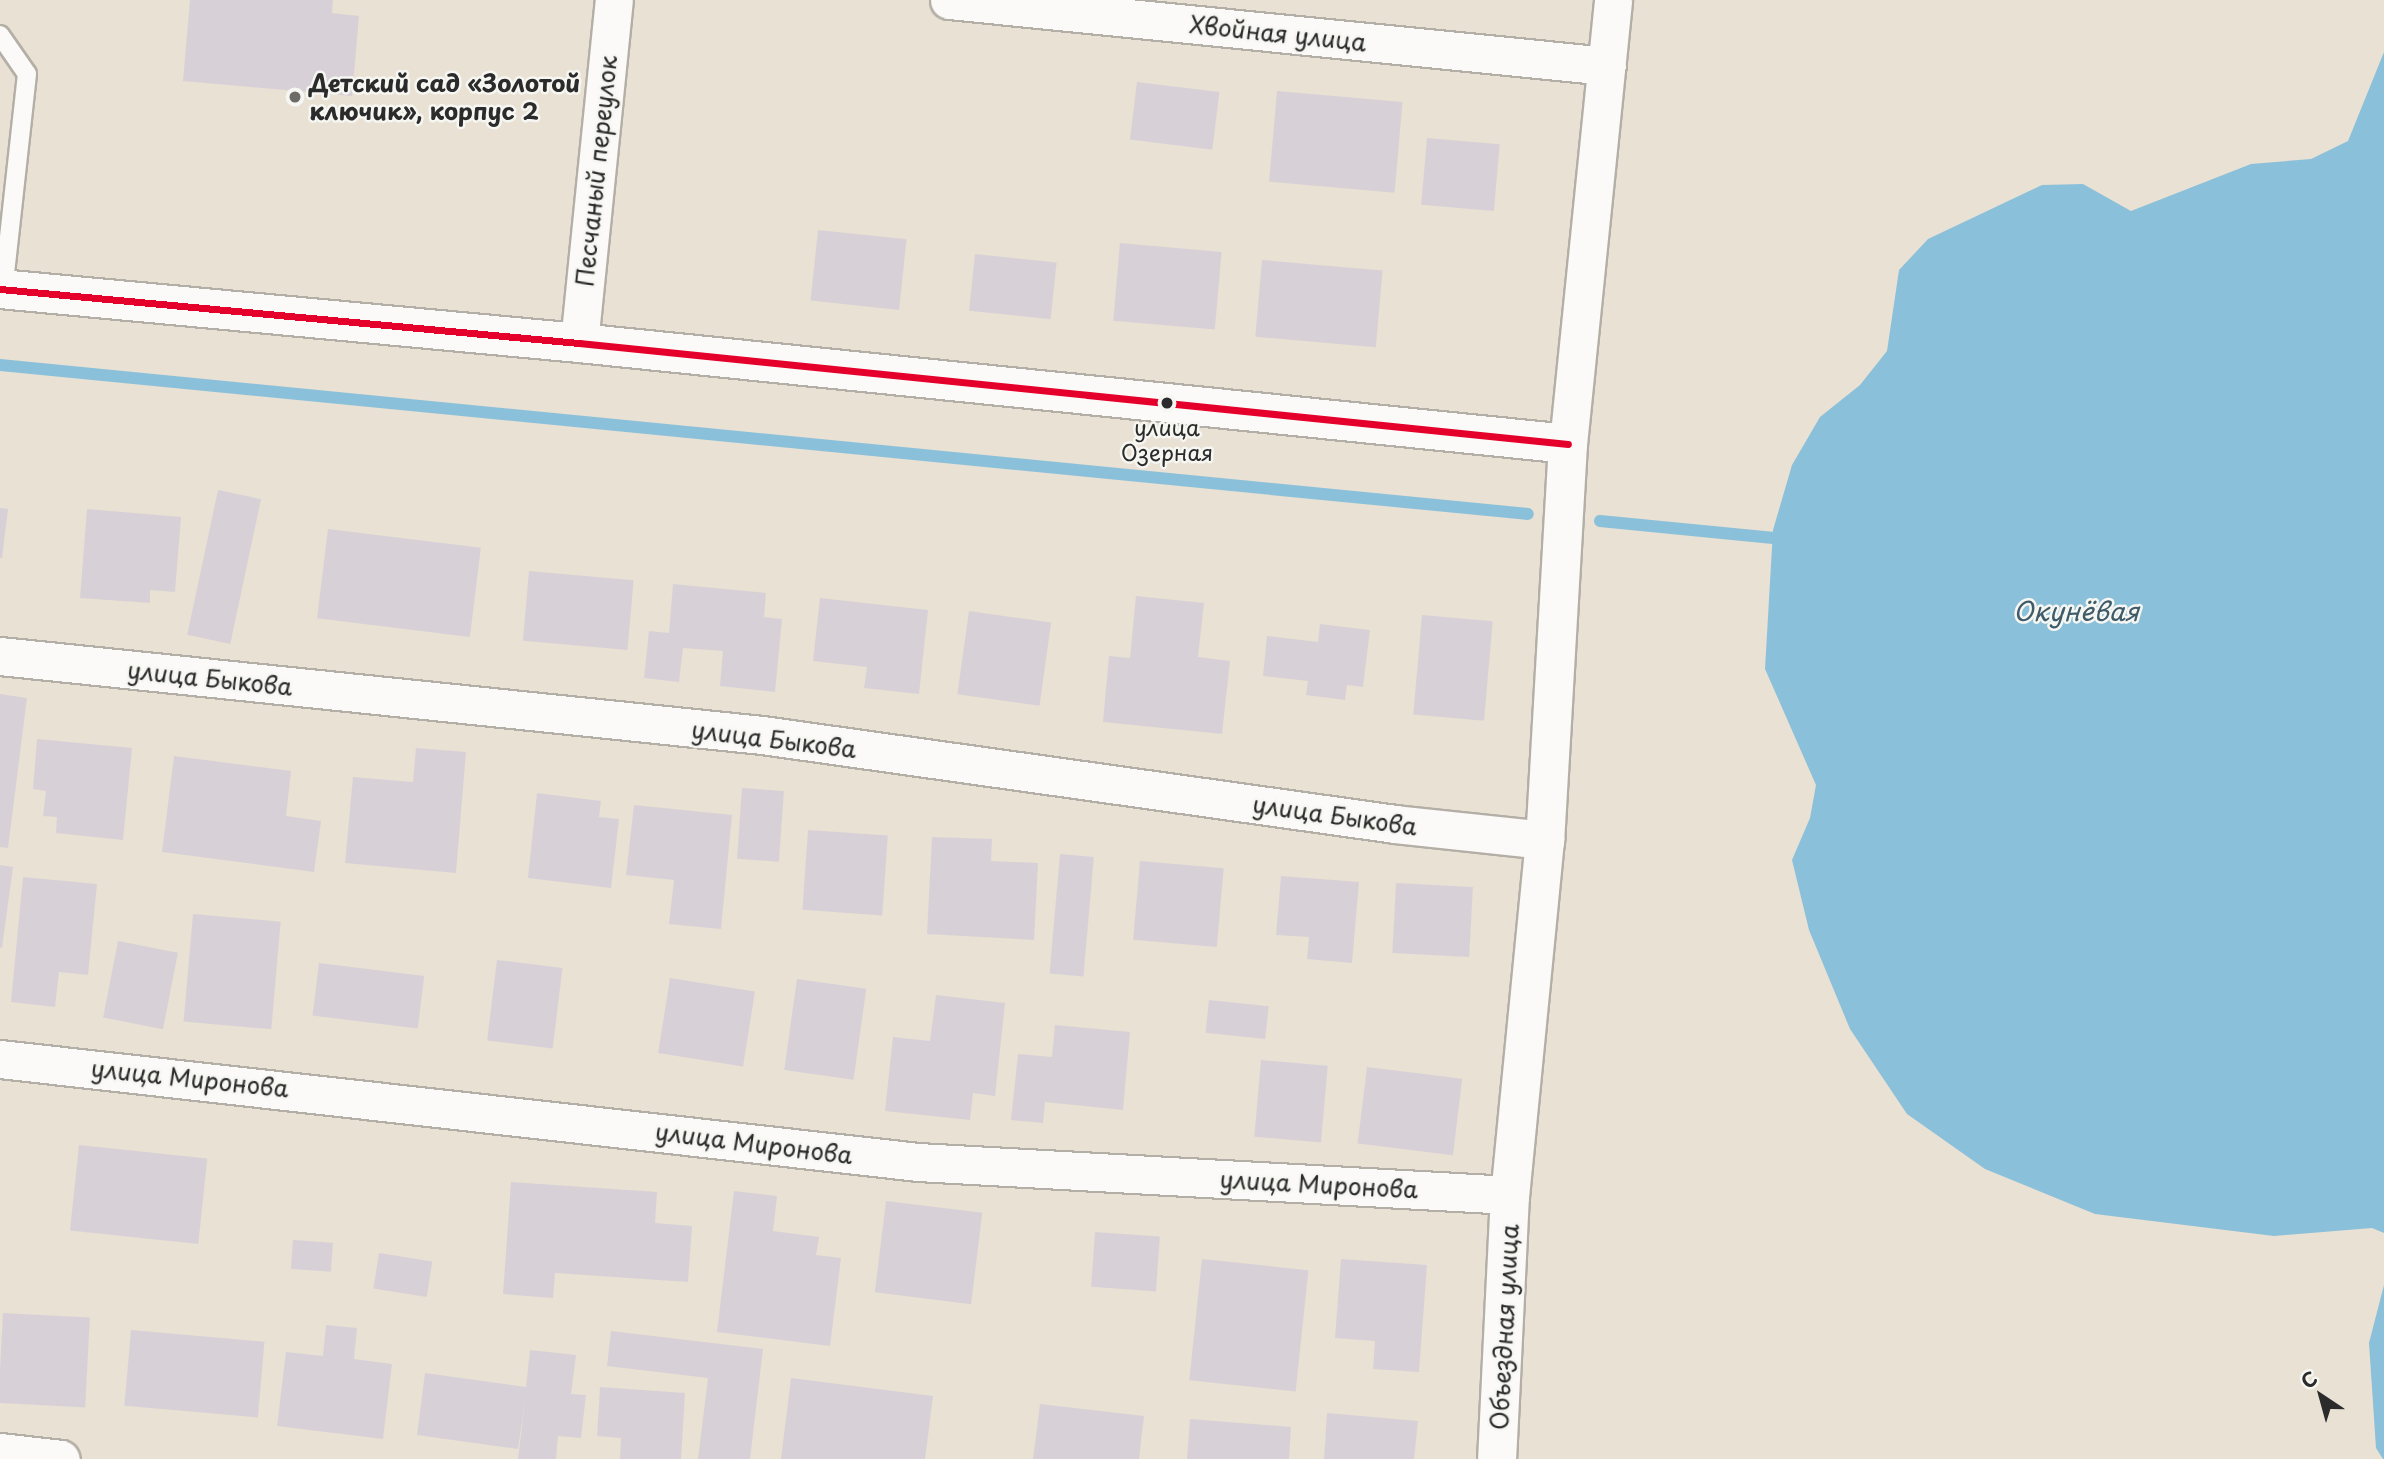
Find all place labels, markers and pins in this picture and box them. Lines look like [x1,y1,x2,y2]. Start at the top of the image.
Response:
place label: Детский сад «Золотой ключик», корпус 2 [309,69,581,125]
marker: Детский сад «Золотой ключик», корпус 2 [287,89,303,105]
marker: улица Озерная [1160,396,1174,410]
place label: улица Озерная [1121,413,1213,464]

